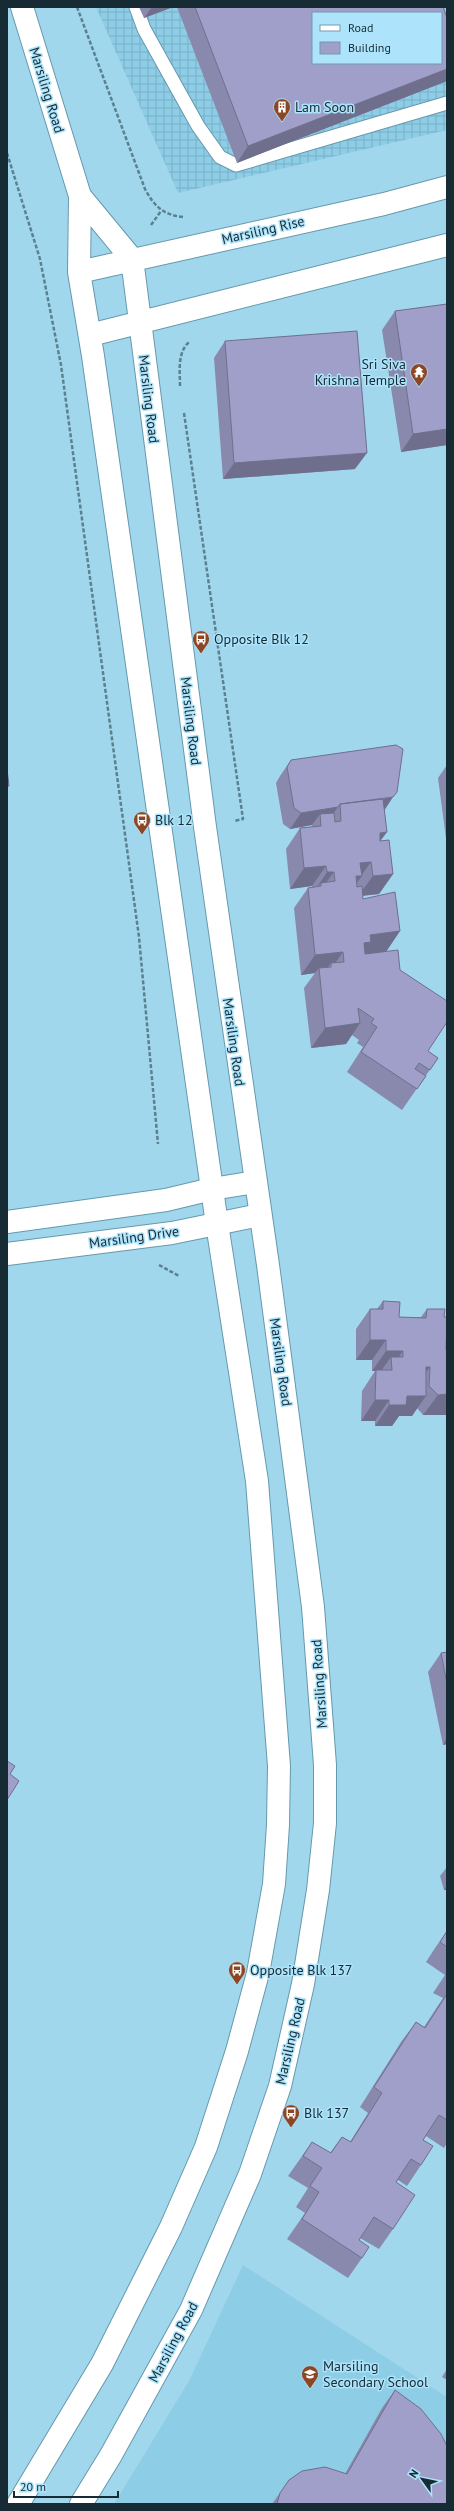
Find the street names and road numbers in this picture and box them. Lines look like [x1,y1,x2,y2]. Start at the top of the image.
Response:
street label: Marsiling Road [25,45,69,135]
street label: Marsiling Rise [220,212,306,248]
street label: Marsiling Road [135,354,163,444]
street label: Marsiling Road [177,676,205,766]
street label: Marsiling Road [219,997,249,1087]
street label: Marsiling Drive [88,1222,180,1252]
street label: Marsiling Road [266,1317,296,1407]
street label: Marsiling Road [307,1639,331,1729]
street label: Marsiling Road [271,1996,309,2086]
street label: Marsiling Road [144,2299,202,2385]

